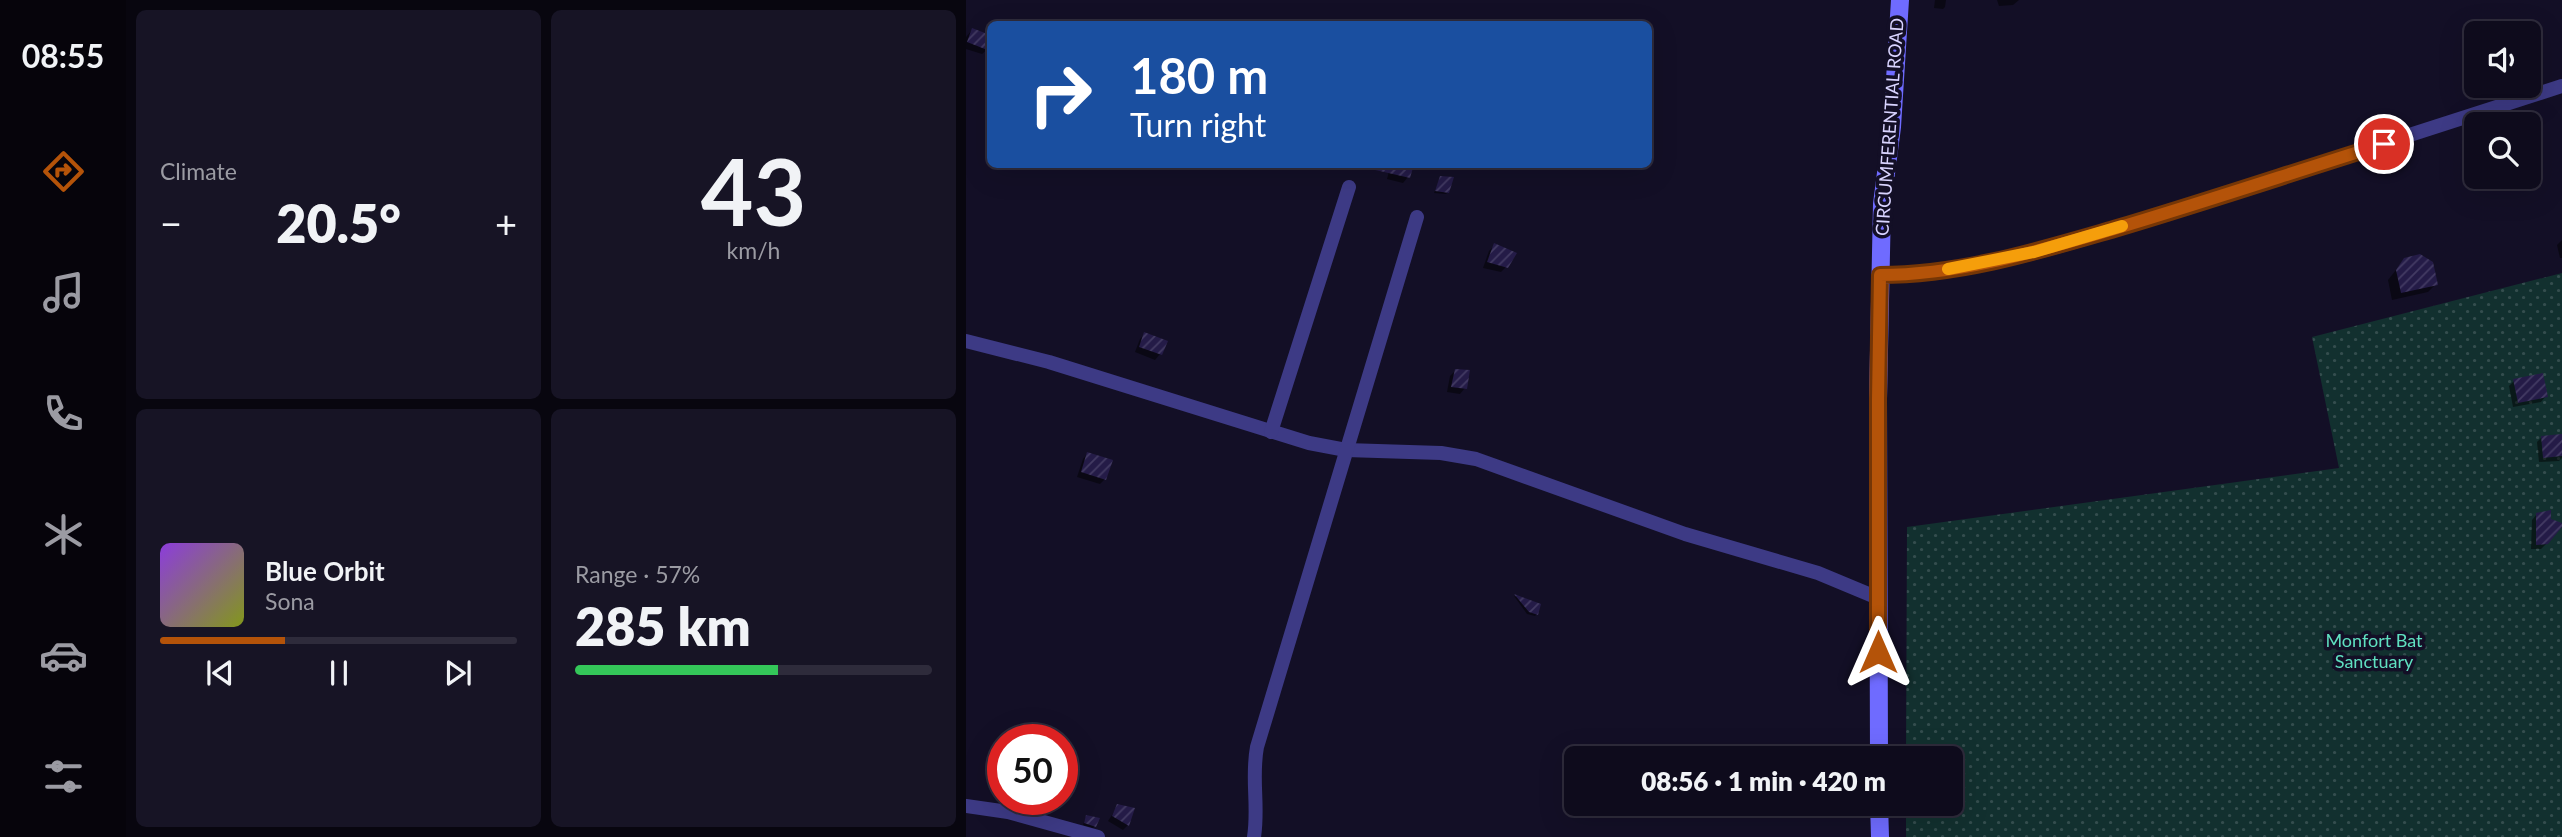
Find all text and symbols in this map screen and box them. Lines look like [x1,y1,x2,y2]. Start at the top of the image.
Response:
street label: CIRCUMFERENTIAL ROAD [1870,17,1908,237]
map controls [2464,21,2541,189]
button: sound [2464,21,2541,98]
text: 08:55 [22,36,104,75]
text: 180 m [1130,46,1268,104]
icon: right [1015,49,1106,140]
text: Turn right [1130,105,1266,144]
button: search [2464,112,2541,189]
pin [2354,114,2414,174]
icon: arrive [2365,125,2403,163]
text: 43 [701,136,806,245]
icon: directions [39,147,88,196]
text: Climate [160,157,237,185]
text: 20.5° [276,192,401,254]
text: − [160,200,182,246]
text: + [495,200,517,246]
text: km/h [727,236,780,264]
icon: music [39,268,88,317]
icon: phone [39,389,88,438]
icon: climate [39,510,88,559]
text: Blue Orbit [265,555,385,587]
text: Range · 57% [575,560,700,588]
text: Sona [265,587,315,615]
text: 285 km [575,595,751,657]
position arrow [1841,615,1915,689]
park label: Monfort Bat Sanctuary [2325,629,2423,672]
icon: car [39,631,88,680]
icon: previous [201,654,239,692]
icon: pause [320,654,358,692]
icon: next [439,654,477,692]
speed limit sign: 50 [987,724,1078,815]
icon: filters [39,752,88,801]
text: 08:56 · 1 min · 420 m [1641,765,1886,797]

